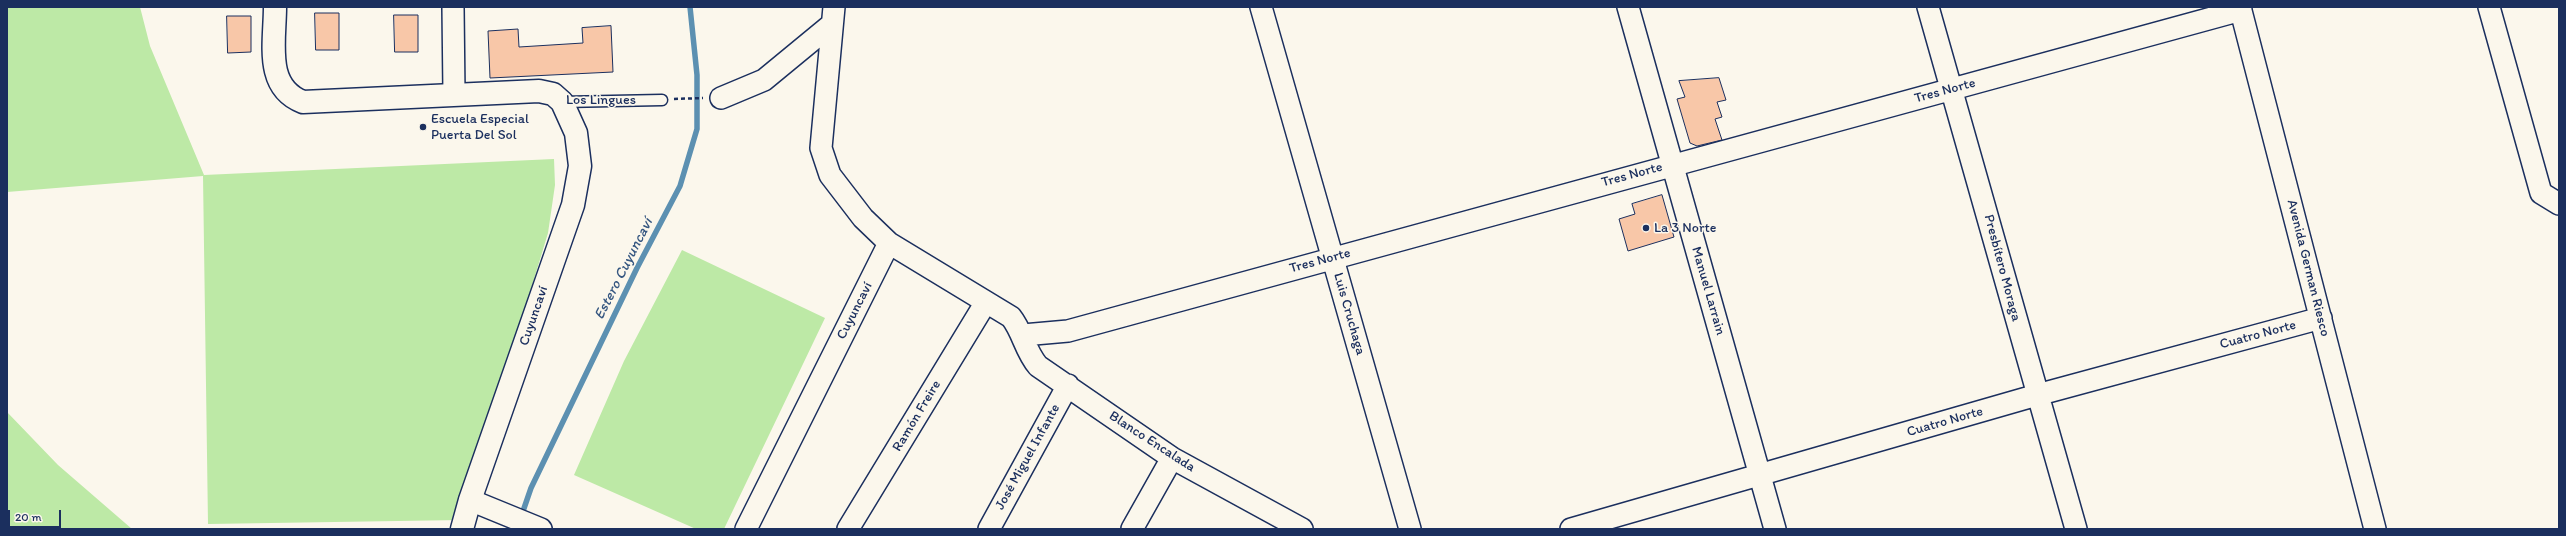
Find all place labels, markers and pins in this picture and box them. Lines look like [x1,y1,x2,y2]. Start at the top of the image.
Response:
place label: Escuela Especial Puerta Del Sol [431,111,529,144]
marker: Escuela Especial Puerta Del Sol [418,122,428,132]
place label: La 3 Norte [1654,220,1716,236]
marker: La 3 Norte [1641,223,1651,233]

